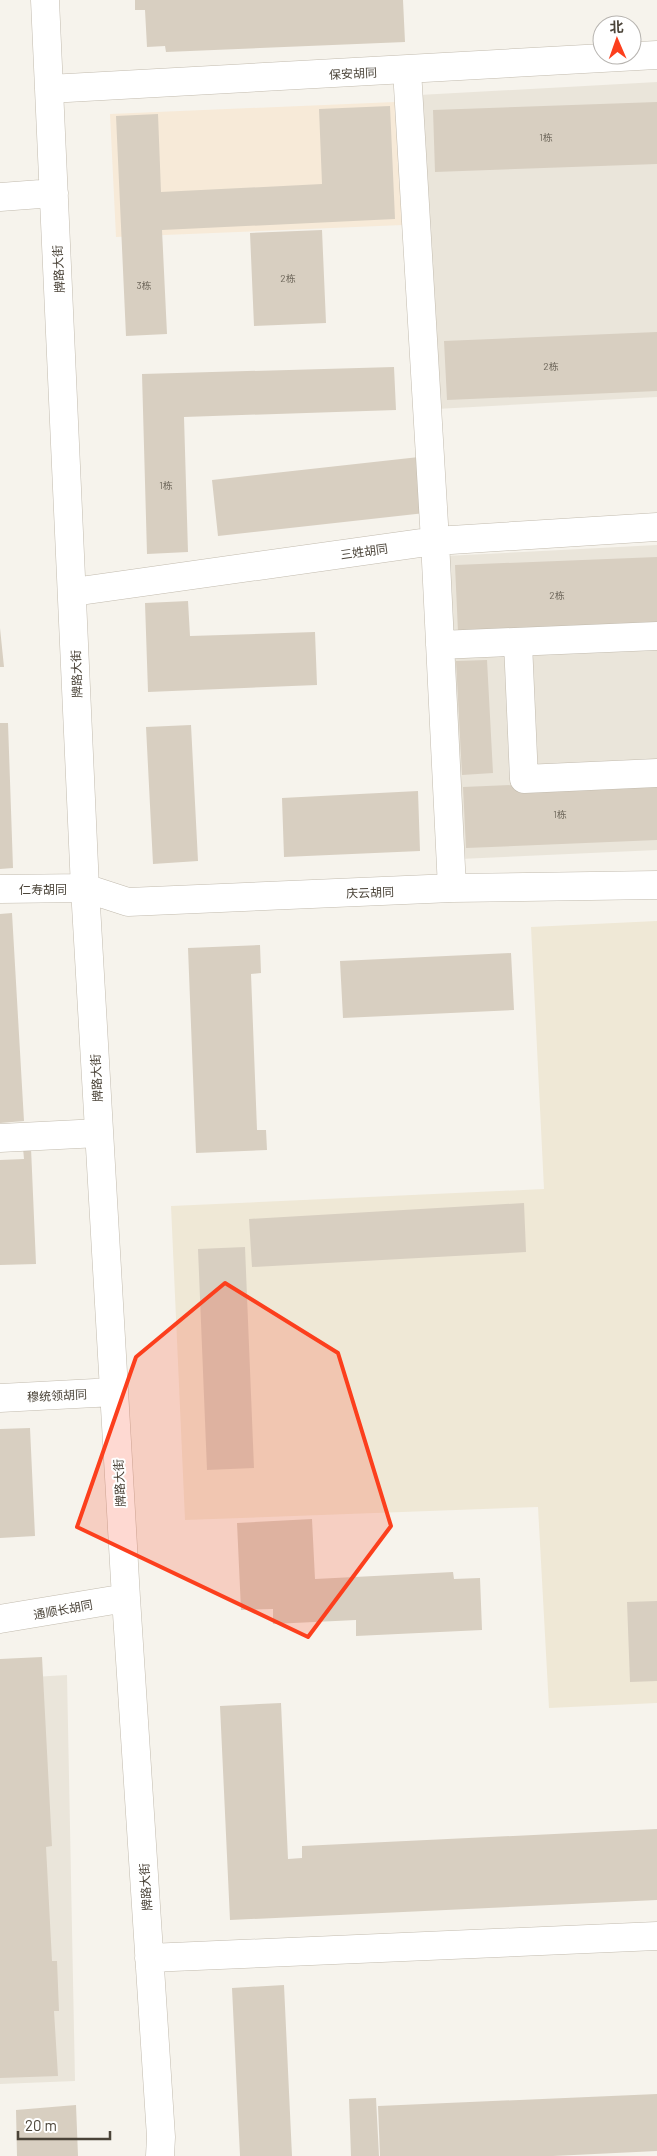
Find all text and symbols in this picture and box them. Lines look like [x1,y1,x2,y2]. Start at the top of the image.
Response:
north arrow [592,15,642,65]
text: 北 [609,18,624,35]
street label: 保安胡同 [329,65,377,81]
house number: 1栋 [539,131,553,143]
street label: 牌路大街 [50,245,66,293]
house number: 2栋 [280,272,296,284]
house number: 3栋 [136,279,152,291]
house number: 2栋 [543,360,559,372]
house number: 1栋 [159,479,173,491]
street label: 三姓胡同 [339,541,389,561]
house number: 2栋 [549,589,565,601]
street label: 牌路大街 [68,650,84,698]
house number: 1栋 [553,808,567,820]
street label: 仁寿胡同 [19,882,67,896]
street label: 庆云胡同 [346,884,394,900]
street label: 牌路大街 [88,1054,104,1102]
street label: 穆统领胡同 [27,1386,87,1404]
street label: 牌路大街 [111,1459,127,1507]
street label: 通顺长胡同 [32,1597,94,1621]
street label: 牌路大街 [136,1863,154,1911]
scale bar [18,2108,110,2140]
text: 20 m [25,2116,57,2134]

